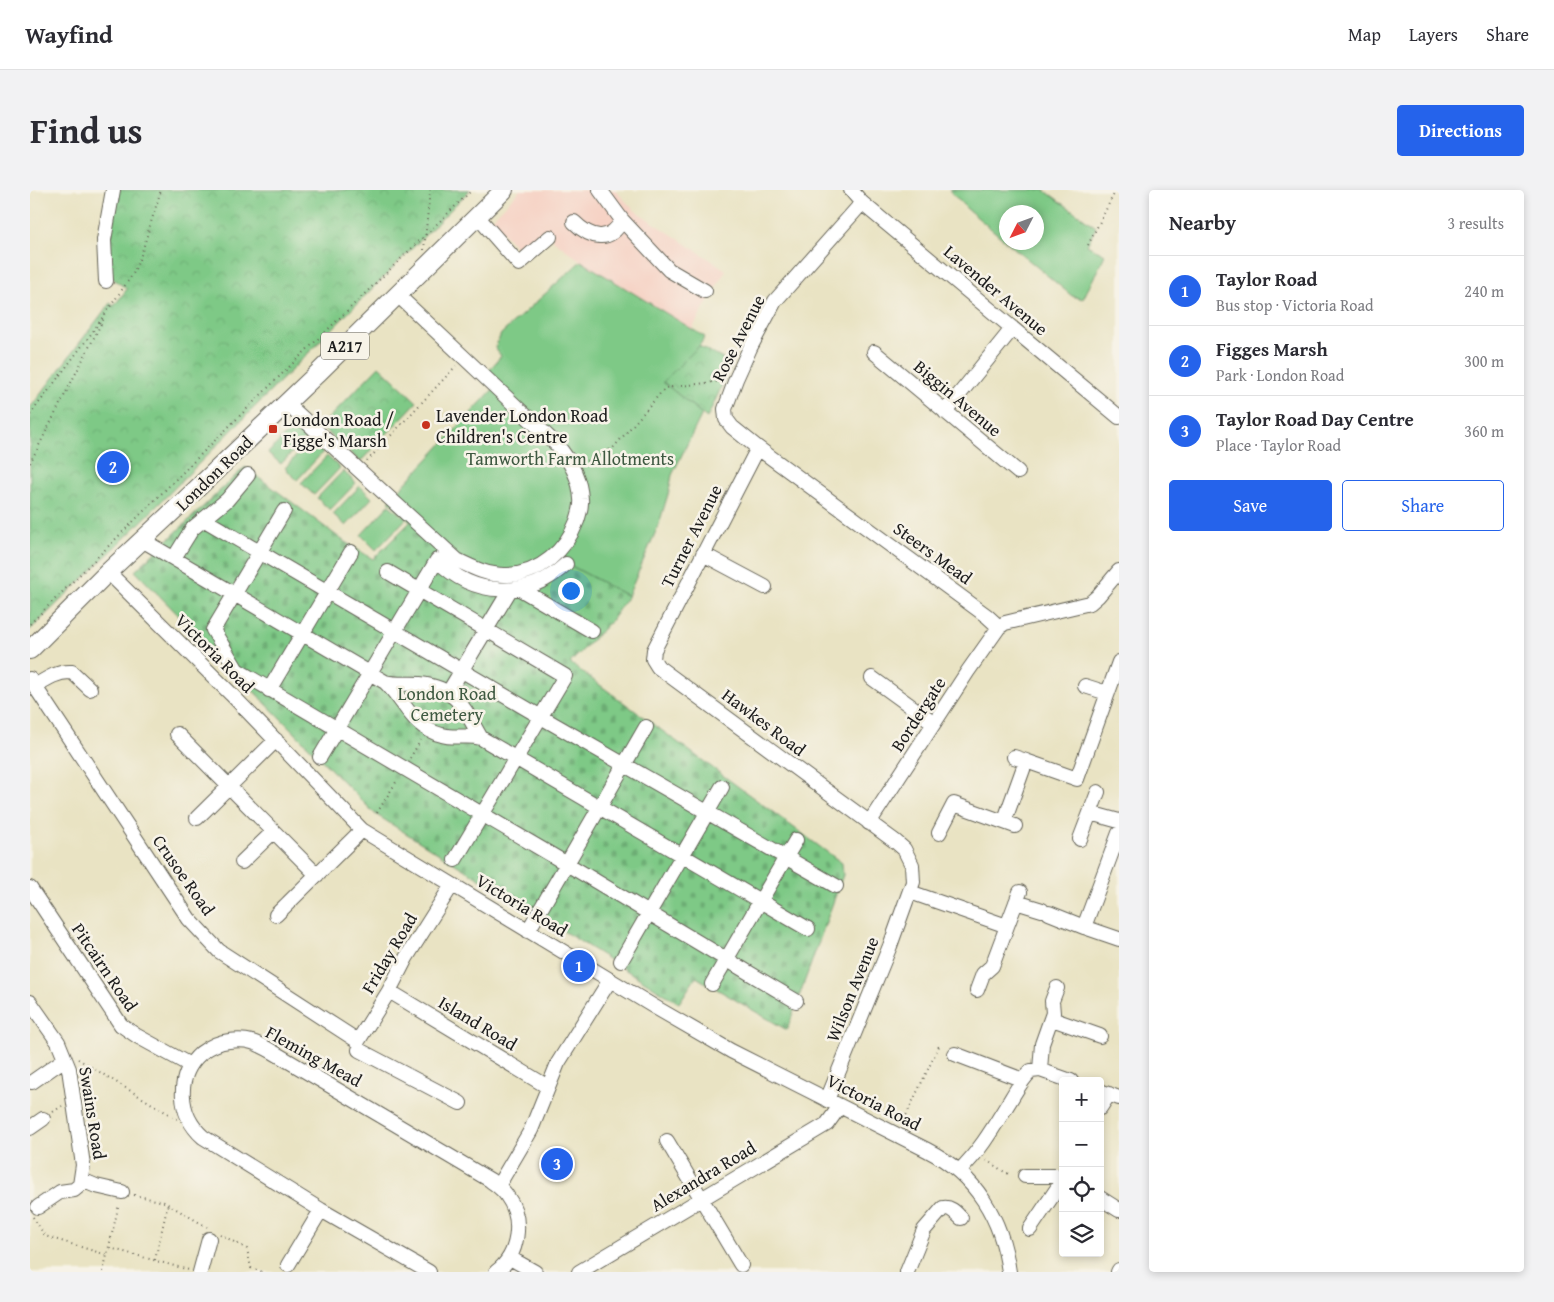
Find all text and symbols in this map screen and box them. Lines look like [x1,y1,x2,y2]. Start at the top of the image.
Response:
text: Wayfind [25,17,113,52]
text: Map [1348,21,1381,48]
text: Layers [1409,21,1458,48]
text: Share [1486,21,1529,48]
text: Find us [30,105,143,156]
button: Directions [1397,105,1524,156]
north arrow [999,205,1044,250]
text: Nearby [1169,207,1236,238]
text: 3 results [1447,211,1504,235]
street label: Lavender Avenue [938,238,1054,342]
text: Taylor Road [1216,265,1317,293]
text: 1 [1181,279,1189,303]
text: 240 m [1464,279,1504,303]
street label: Rose Avenue [705,290,771,386]
text: Bus stop · Victoria Road [1216,293,1374,317]
road number: A217 [321,332,369,360]
text: Figges Marsh [1216,335,1328,363]
text: 2 [1181,349,1189,373]
text: 300 m [1464,349,1504,373]
street label: Biggin Avenue [908,353,1008,443]
text: Park · London Road [1216,363,1344,387]
place label: Lavender London Road Children's Centre [436,402,609,450]
text: Taylor Road Day Centre [1216,405,1414,433]
place label: London Road / Figge's Marsh [283,406,395,454]
marker: Lavender London Road Children's Centre [420,419,432,431]
text: 3 [1181,419,1189,443]
text: 360 m [1464,419,1504,443]
marker: London Road / Figge's Marsh [267,423,279,435]
street label: London Road [169,429,259,517]
text: Place · Taylor Road [1216,433,1341,457]
park label: Tamworth Farm Allotments [466,445,674,472]
pin: 2 [97,448,129,486]
street label: Turner Avenue [653,480,729,592]
button: Save [1169,480,1332,531]
button: Share [1342,480,1504,531]
street label: Steers Mead [888,515,978,591]
your location [558,578,584,604]
street label: Victoria Road [169,607,261,699]
street label: Bordergate [884,671,952,757]
park label: London Road Cemetery [398,680,497,728]
street label: Hawkes Road [716,681,812,763]
street label: Crusoe Road [146,829,222,921]
street label: Victoria Road [471,867,573,943]
street label: Friday Road [354,907,424,999]
street label: Pitcairn Road [65,917,145,1017]
street label: Wilson Avenue [819,932,885,1046]
pin: 1 [563,947,595,985]
street label: Island Road [434,989,523,1057]
street label: Fleming Mead [261,1018,367,1094]
street label: Swains Road [72,1065,114,1162]
street label: Victoria Road [822,1067,926,1138]
map controls [1059,1077,1104,1257]
button: + [1059,1077,1104,1122]
button: − [1059,1122,1104,1167]
street label: Alexandra Road [645,1134,761,1218]
pin: 3 [541,1145,573,1183]
button: locate [1059,1167,1104,1212]
button: layers [1059,1212,1104,1257]

